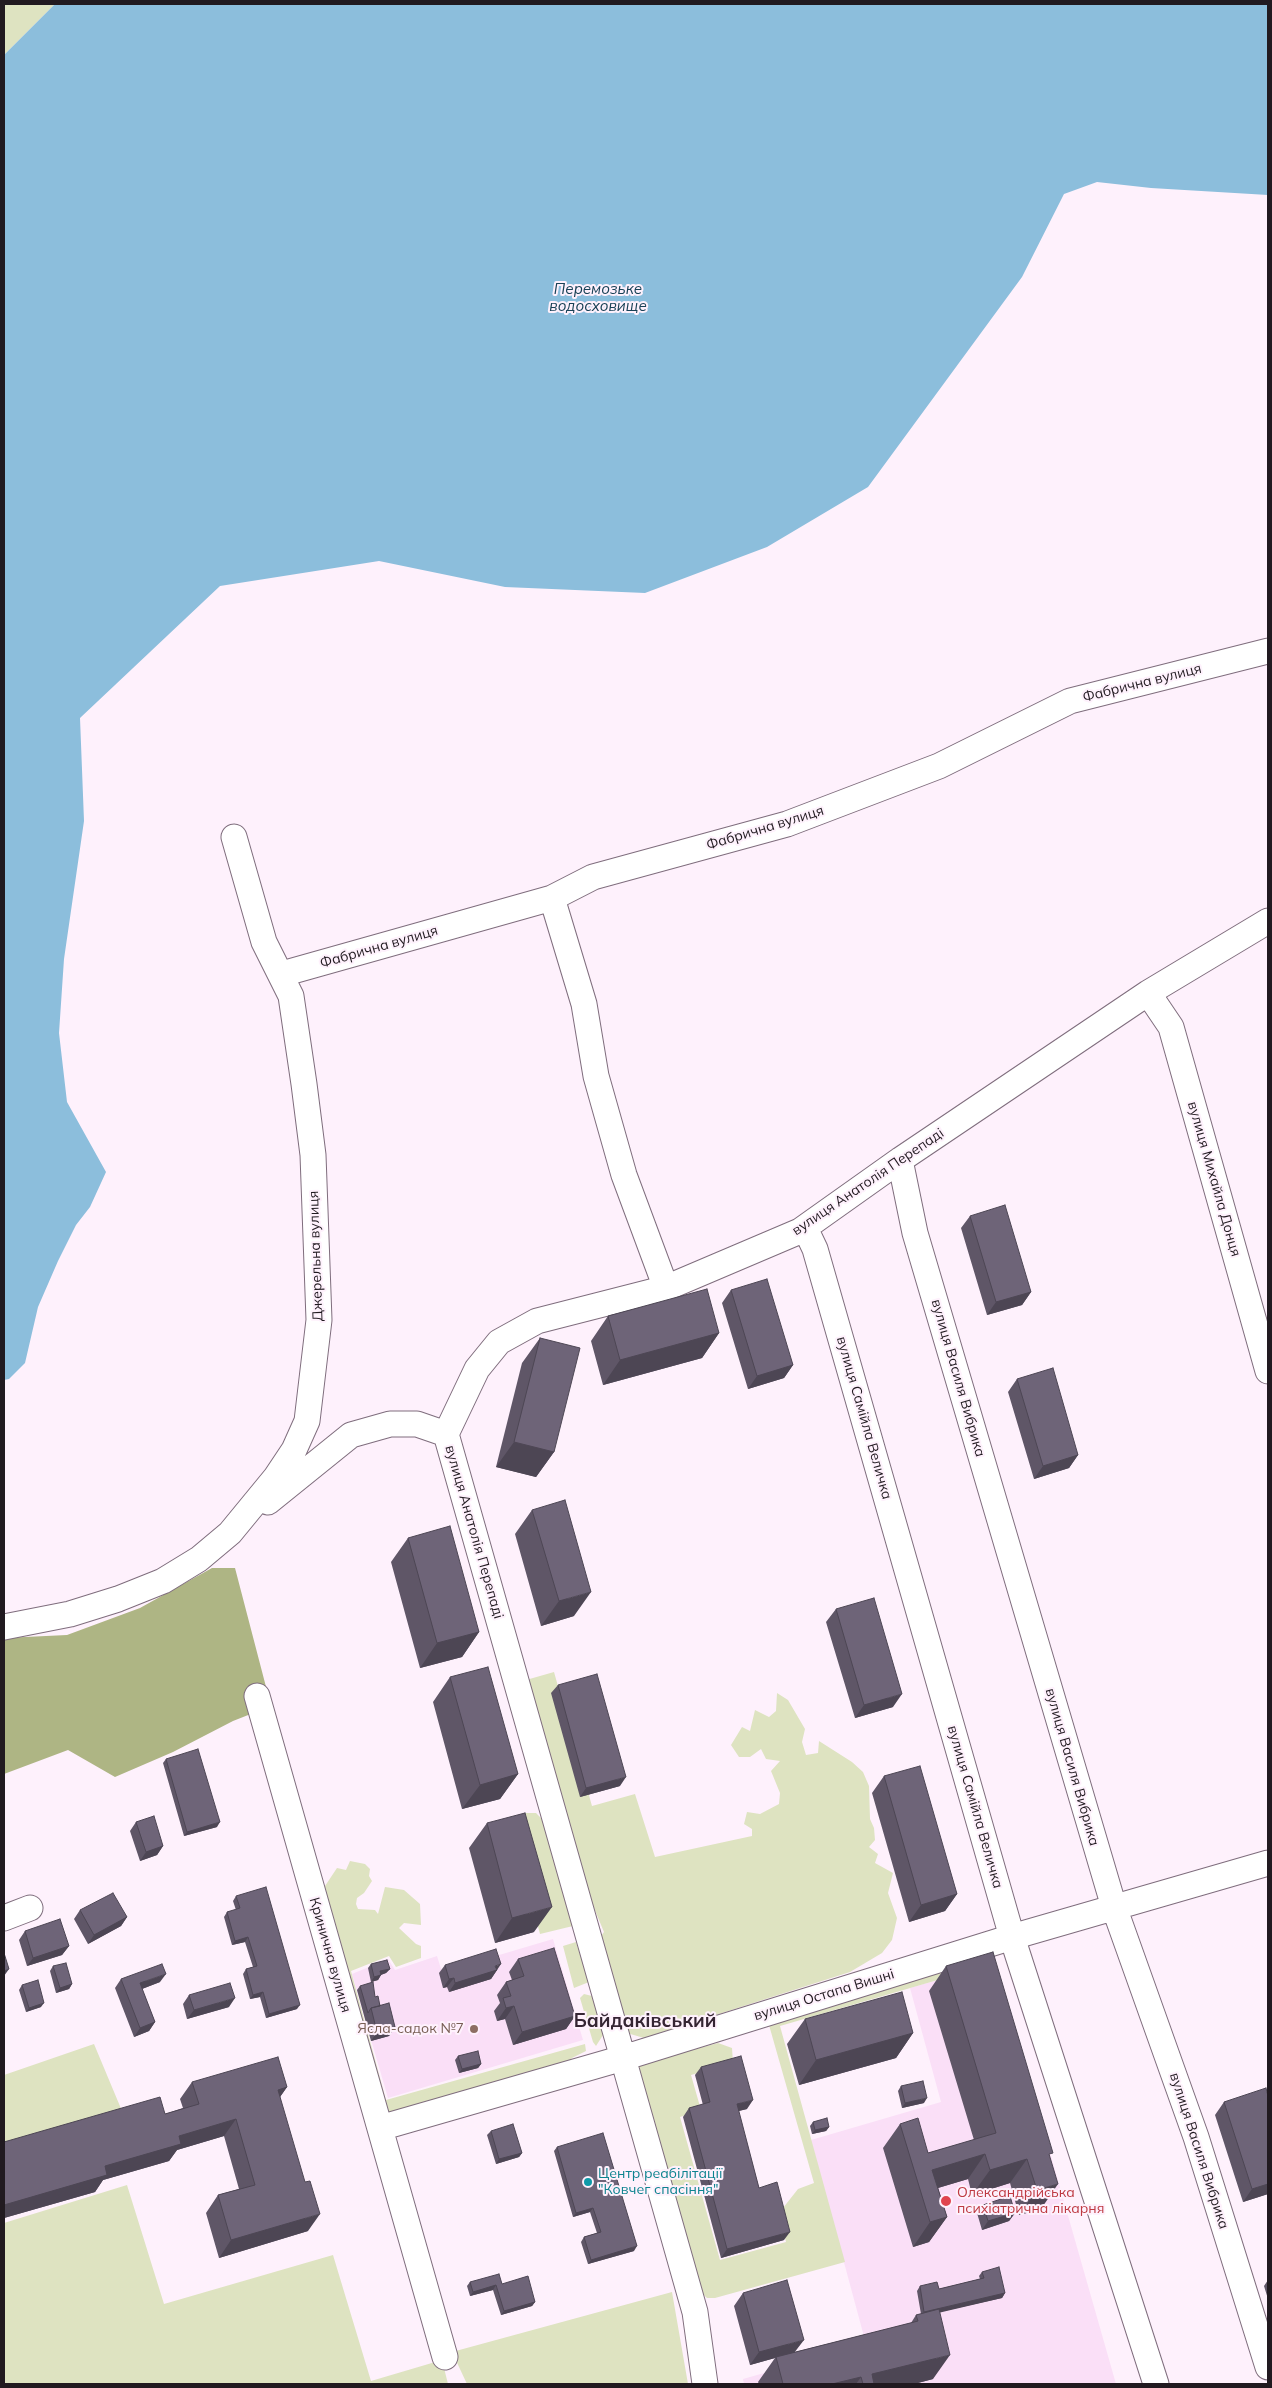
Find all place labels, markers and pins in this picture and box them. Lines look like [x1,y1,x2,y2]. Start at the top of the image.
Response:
place label: Ясла-садок №7 [357,2021,464,2037]
marker: Ясла-садок №7 [468,2023,480,2035]
place label: Центр реабілітації "Ковчег спасіння" [598,2166,723,2198]
marker: Центр реабілітації "Ковчег спасіння" [582,2176,594,2188]
place label: Олександрійська психіатрична лікарня [957,2185,1104,2218]
marker: Олександрійська психіатрична лікарня [939,2194,953,2208]

